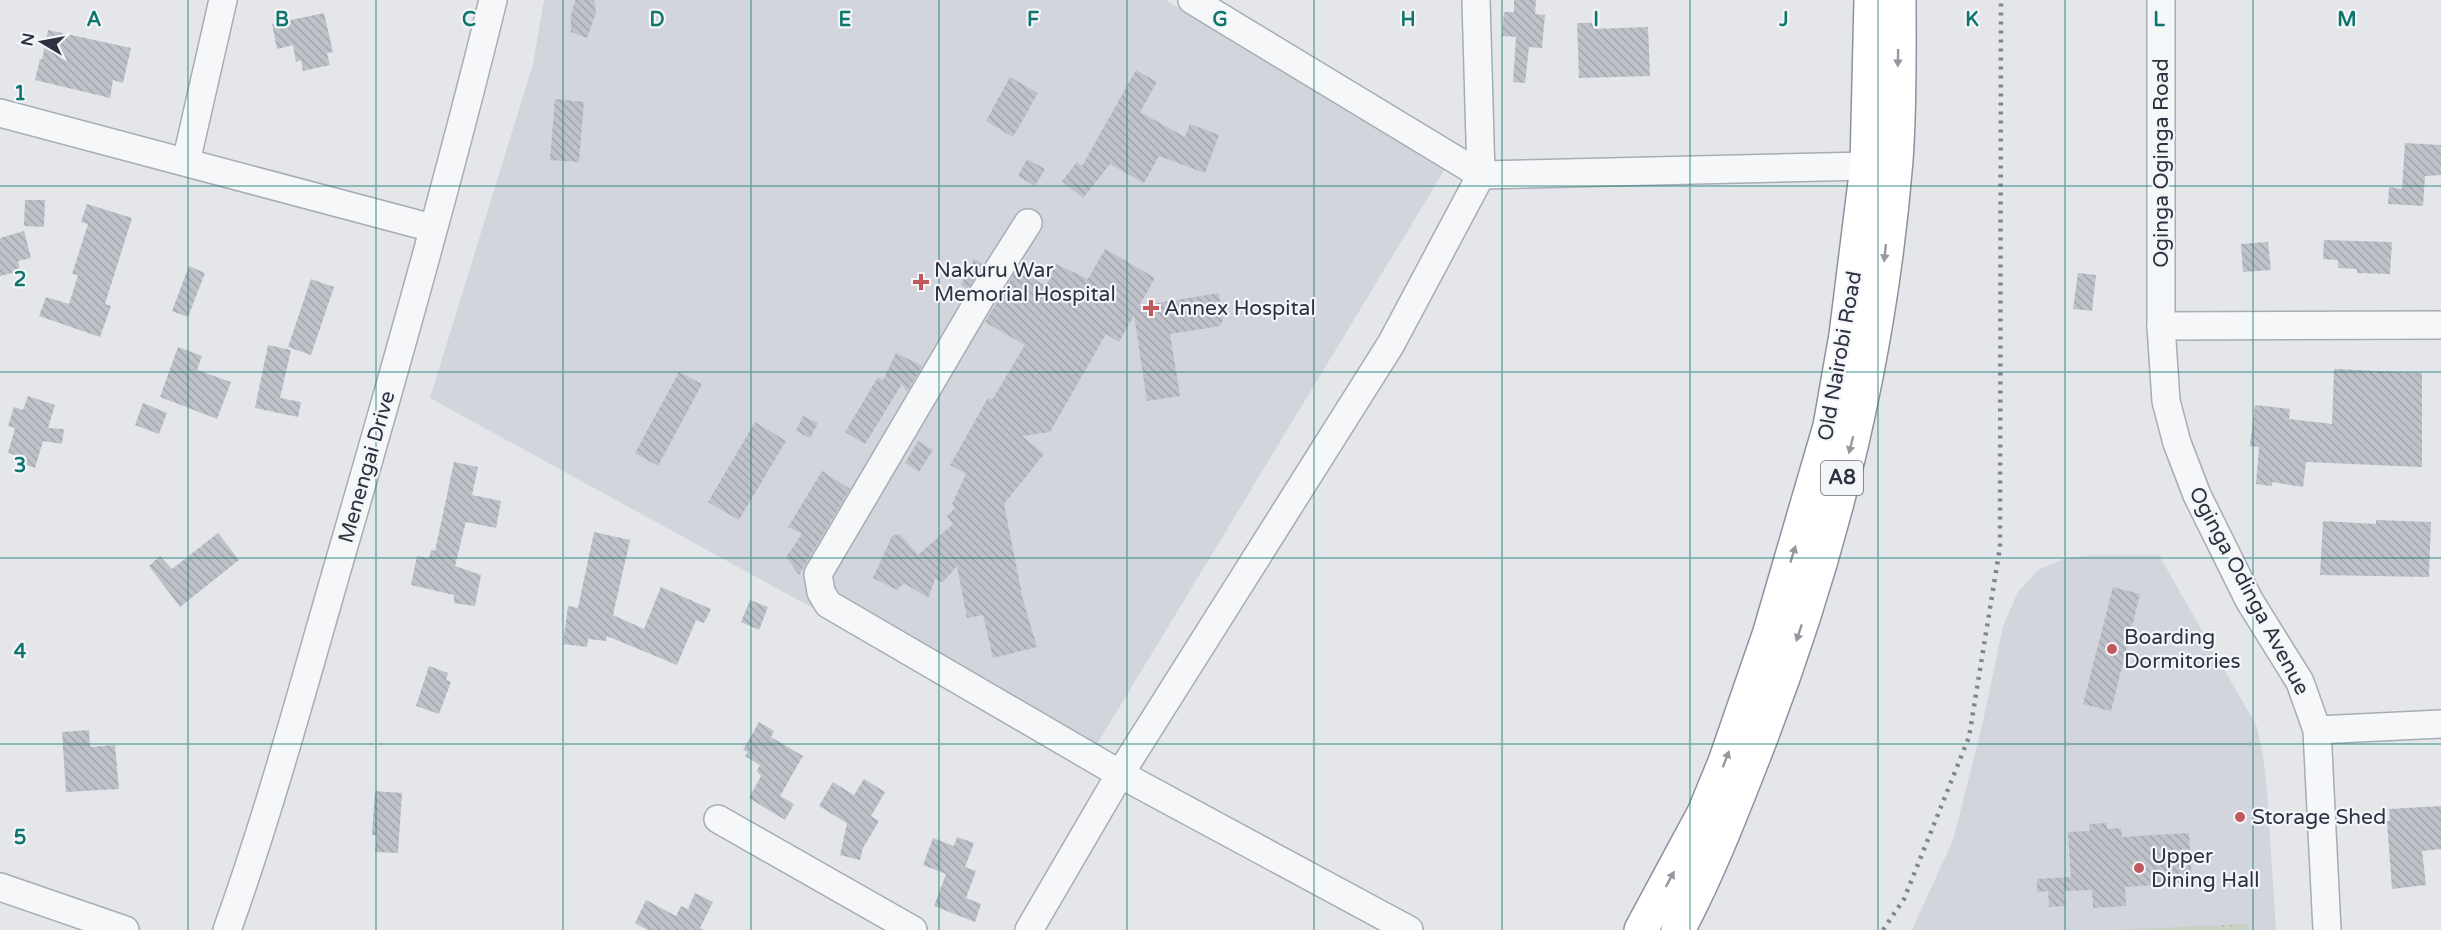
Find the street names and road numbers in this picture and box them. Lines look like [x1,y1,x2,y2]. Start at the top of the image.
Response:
street label: Oginga Oginga Road [2149,58,2174,268]
street label: Old Nairobi Road [1813,269,1867,443]
street label: Menengai Drive [333,388,401,546]
road number: A8 [1821,461,1863,495]
street label: Oginga Odinga Avenue [2183,483,2315,699]

